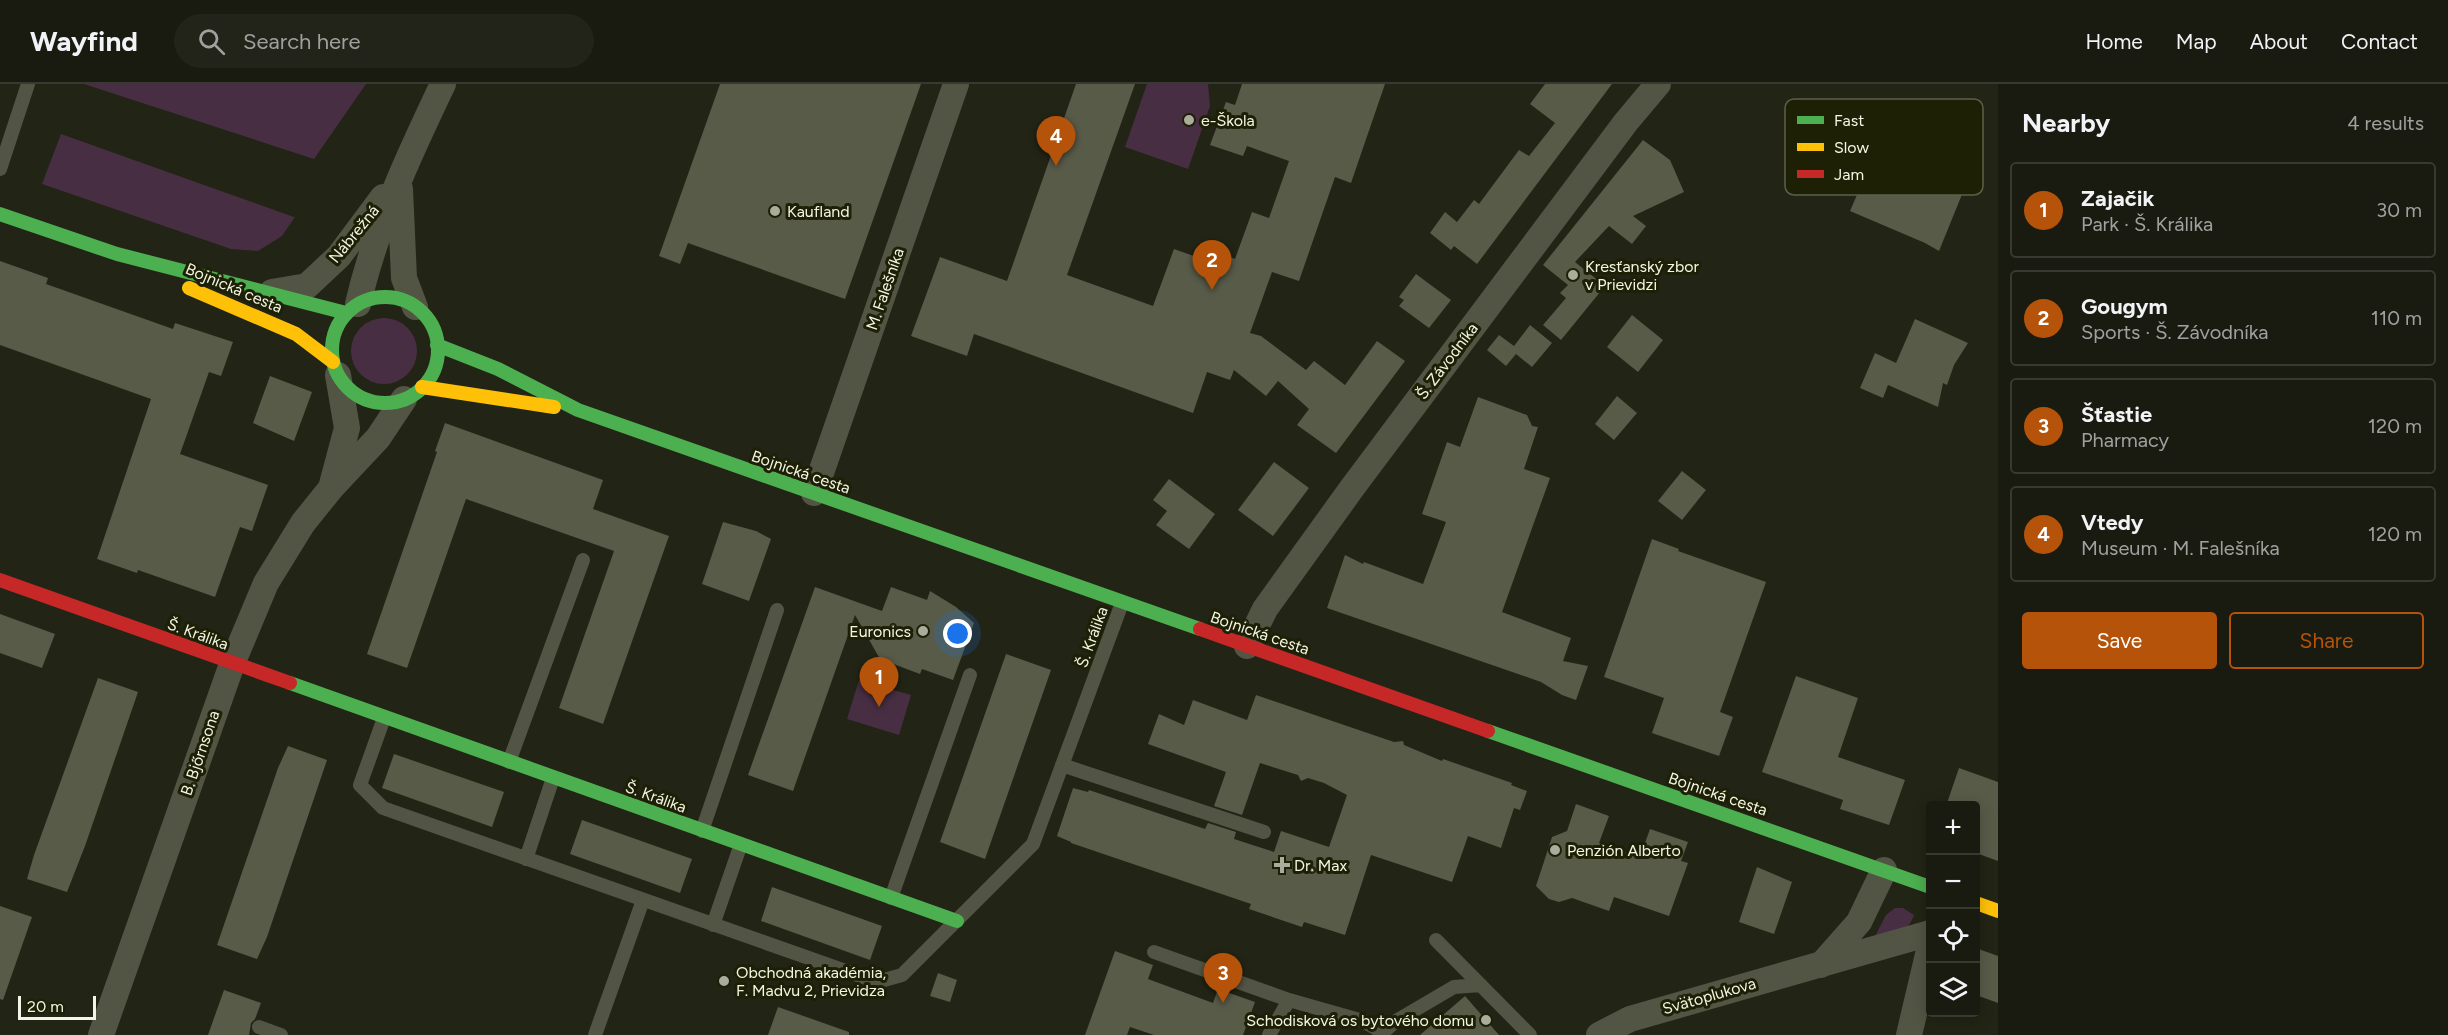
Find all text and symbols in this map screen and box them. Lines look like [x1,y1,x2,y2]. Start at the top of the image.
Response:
search box [174,14,594,68]
text: Wayfind [30,24,138,58]
icon: search [195,25,228,58]
text: Search here [243,28,361,55]
text: Home [2086,29,2143,54]
text: Map [2176,29,2217,54]
text: About [2250,29,2308,54]
text: Contact [2341,29,2418,54]
legend [1785,99,1983,195]
text: Nearby [2022,107,2110,139]
place label: e-Škola [1201,111,1255,130]
text: Fast [1834,111,1864,130]
text: 4 results [2347,111,2424,135]
marker: e-Škola [1182,113,1196,127]
pin: 4 [1036,116,1076,166]
text: Slow [1834,138,1869,157]
text: Jam [1834,165,1864,184]
text: Zajačik [2081,185,2154,212]
text: 1 [2039,198,2048,222]
text: 30 m [2376,198,2422,222]
street label: Nábrežná [325,201,383,267]
place label: Kaufland [787,202,850,221]
marker: Kaufland [768,204,782,218]
text: Park · Š. Králika [2081,212,2213,236]
pin: 2 [1192,240,1232,290]
street label: M. Falešníka [862,245,908,333]
place label: Kresťanský zbor v Prievidzi [1585,257,1700,294]
street label: Bojnická cesta [183,259,285,317]
marker: Kresťanský zbor v Prievidzi [1566,268,1580,282]
text: Gougym [2081,293,2168,320]
text: 2 [2038,306,2049,330]
text: 110 m [2371,306,2422,330]
street label: Š. Závodníka [1412,319,1482,403]
text: Sports · Š. Závodníka [2081,320,2269,344]
text: Šťastie [2081,401,2152,428]
text: 3 [2038,414,2049,438]
text: 120 m [2368,414,2422,438]
text: Pharmacy [2081,428,2169,452]
street label: Bojnická cesta [749,446,853,498]
text: Vtedy [2081,509,2143,536]
text: 4 [2037,522,2050,546]
text: 120 m [2368,522,2422,546]
text: Museum · M. Falešníka [2081,536,2280,560]
street label: Š. Králika [1072,604,1112,670]
street label: Bojnická cesta [1208,607,1312,659]
button: Save [2022,612,2217,669]
button: Share [2229,612,2424,669]
street label: Š. Králika [165,614,231,654]
your location [943,619,972,648]
place label: Euronics [849,622,911,641]
marker: Euronics [916,624,930,638]
pin: 1 [860,658,898,707]
street label: B. Bjőrnsona [177,708,223,798]
street label: Bojnická cesta [1666,768,1770,820]
street label: Š. Králika [623,777,689,817]
map controls [1926,801,1980,1017]
button: + [1926,801,1980,855]
place label: Penzión Alberto [1567,841,1681,860]
marker: Penzión Alberto [1548,843,1562,857]
button: − [1926,855,1980,909]
place label: Dr. Max [1294,856,1347,875]
marker: Dr. Max [1275,858,1289,872]
button: locate [1926,909,1980,963]
pin: 3 [1204,954,1242,1003]
place label: Obchodná akadémia, F. Madvu 2, Prievidza [736,963,886,1000]
button: layers [1926,963,1980,1017]
marker: Obchodná akadémia, F. Madvu 2, Prievidza [717,974,731,988]
street label: Svätoplukova [1660,974,1758,1018]
scale bar [18,993,96,1020]
text: 20 m [27,997,64,1016]
place label: Schodisková os bytového domu [1246,1011,1474,1030]
marker: Schodisková os bytového domu [1479,1013,1493,1027]

